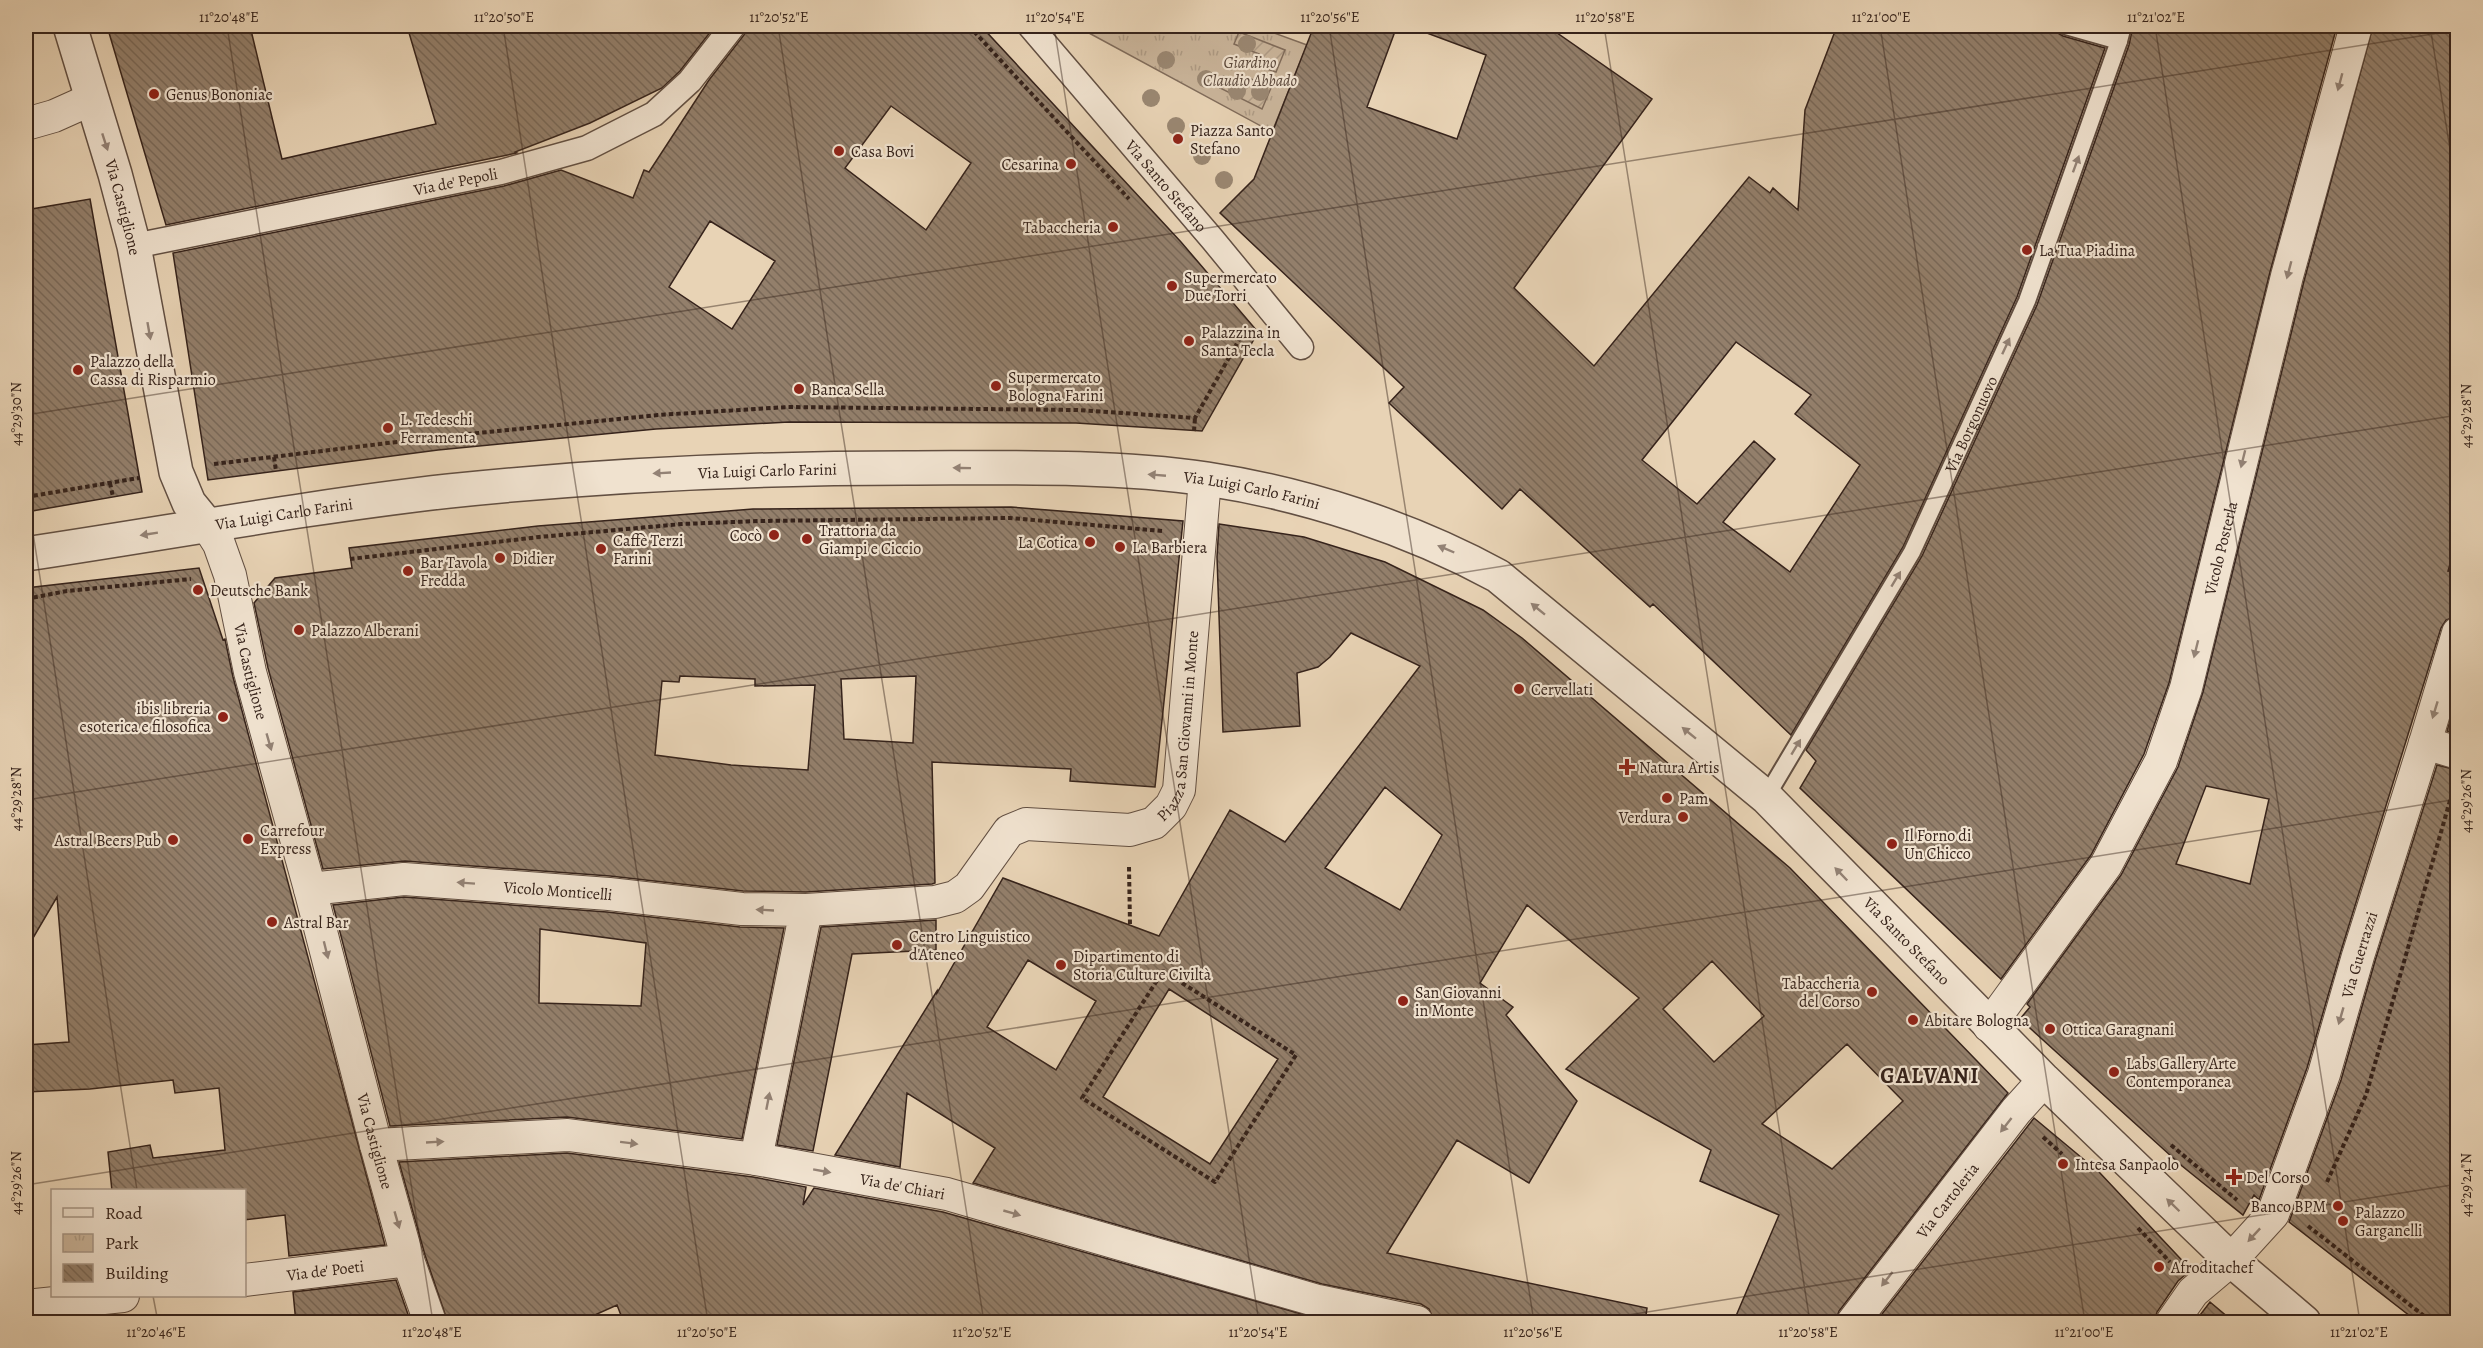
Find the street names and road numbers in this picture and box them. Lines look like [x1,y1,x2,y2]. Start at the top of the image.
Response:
street label: Via Santo Stefano [1119,134,1212,237]
street label: Via Castiglione [99,156,145,257]
street label: Via de' Pepoli [411,163,500,202]
street label: Via Borgonuovo [1940,373,2003,477]
street label: Via Luigi Carlo Farini [697,458,837,485]
street label: Via Luigi Carlo Farini [1181,466,1322,515]
street label: Via Luigi Carlo Farini [213,493,354,536]
street label: Vicolo Posterla [2199,499,2243,598]
street label: Via Castiglione [228,620,273,722]
street label: Piazza San Giovanni in Monte [1152,630,1204,826]
street label: Vicolo Monticelli [502,876,614,906]
street label: Via Santo Stefano [1857,892,1955,990]
street label: Via Guerrazzi [2336,909,2383,1002]
street label: Via Castiglione [351,1090,398,1192]
street label: Via Cartoleria [1911,1158,1985,1244]
street label: Via de' Chiari [857,1168,947,1205]
street label: Via de' Poeti [284,1255,366,1287]

